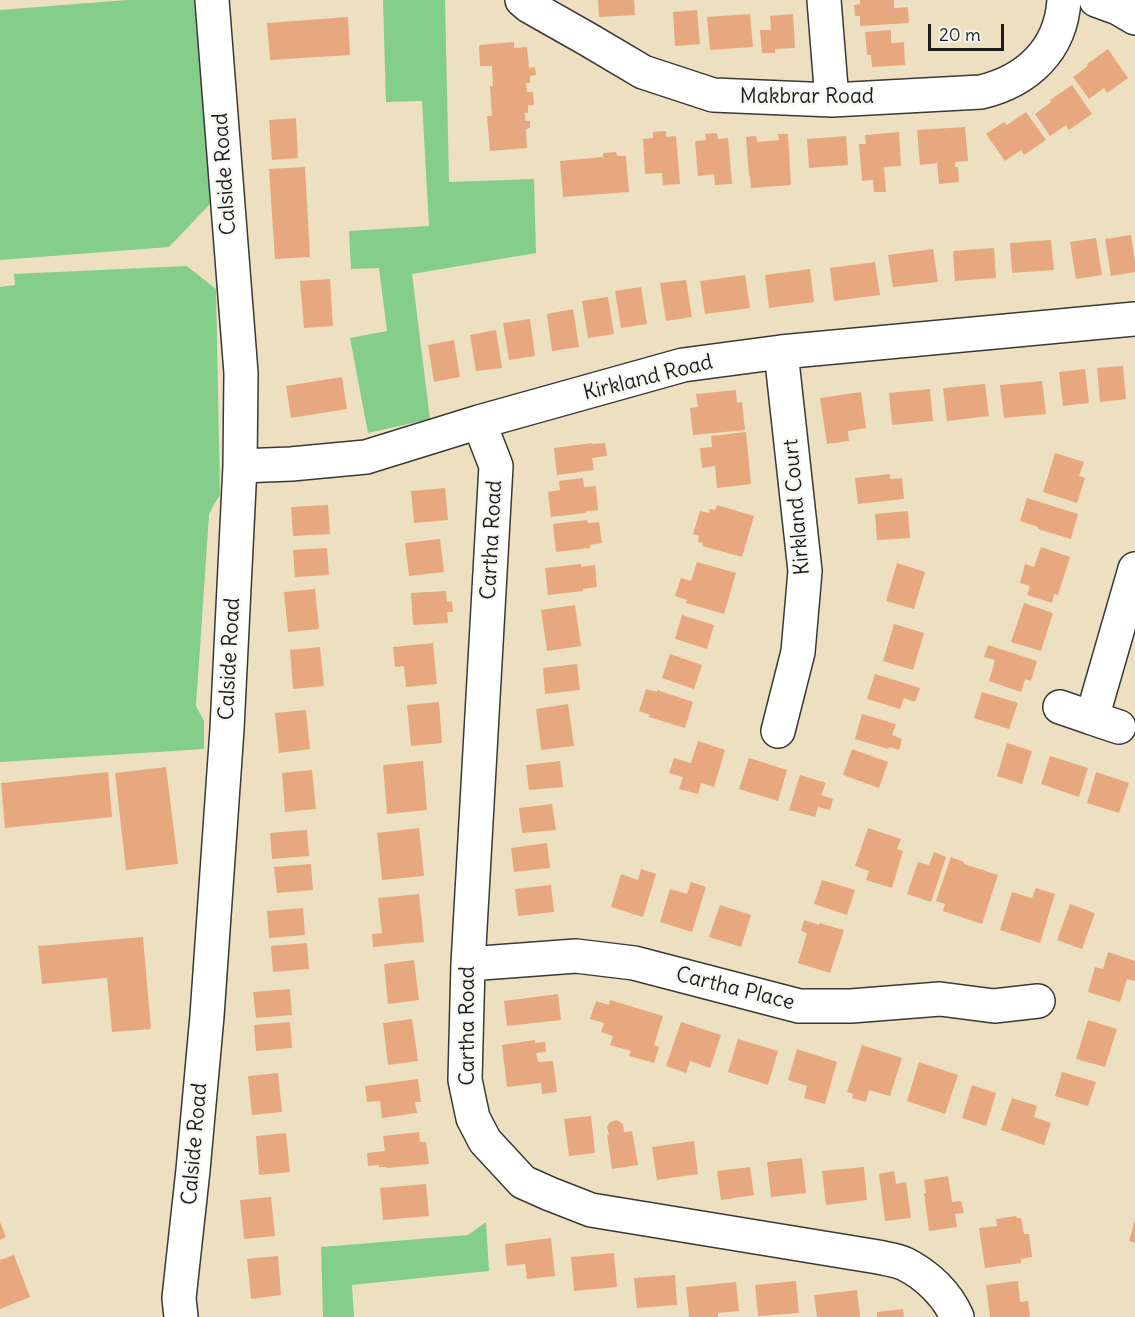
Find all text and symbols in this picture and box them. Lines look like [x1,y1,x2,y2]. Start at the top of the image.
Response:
scale bar [931,12,1008,50]
text: 20 m [939,23,981,46]
street label: Makbrar Road [740,84,874,110]
street label: Calside Road [208,112,242,236]
street label: Kirkland Road [581,350,715,406]
street label: Kirkland Court [779,438,815,576]
street label: Cartha Road [476,480,508,600]
street label: Calside Road [214,597,246,721]
street label: Cartha Place [673,962,797,1016]
street label: Cartha Road [455,966,481,1086]
street label: Calside Road [177,1082,213,1206]

